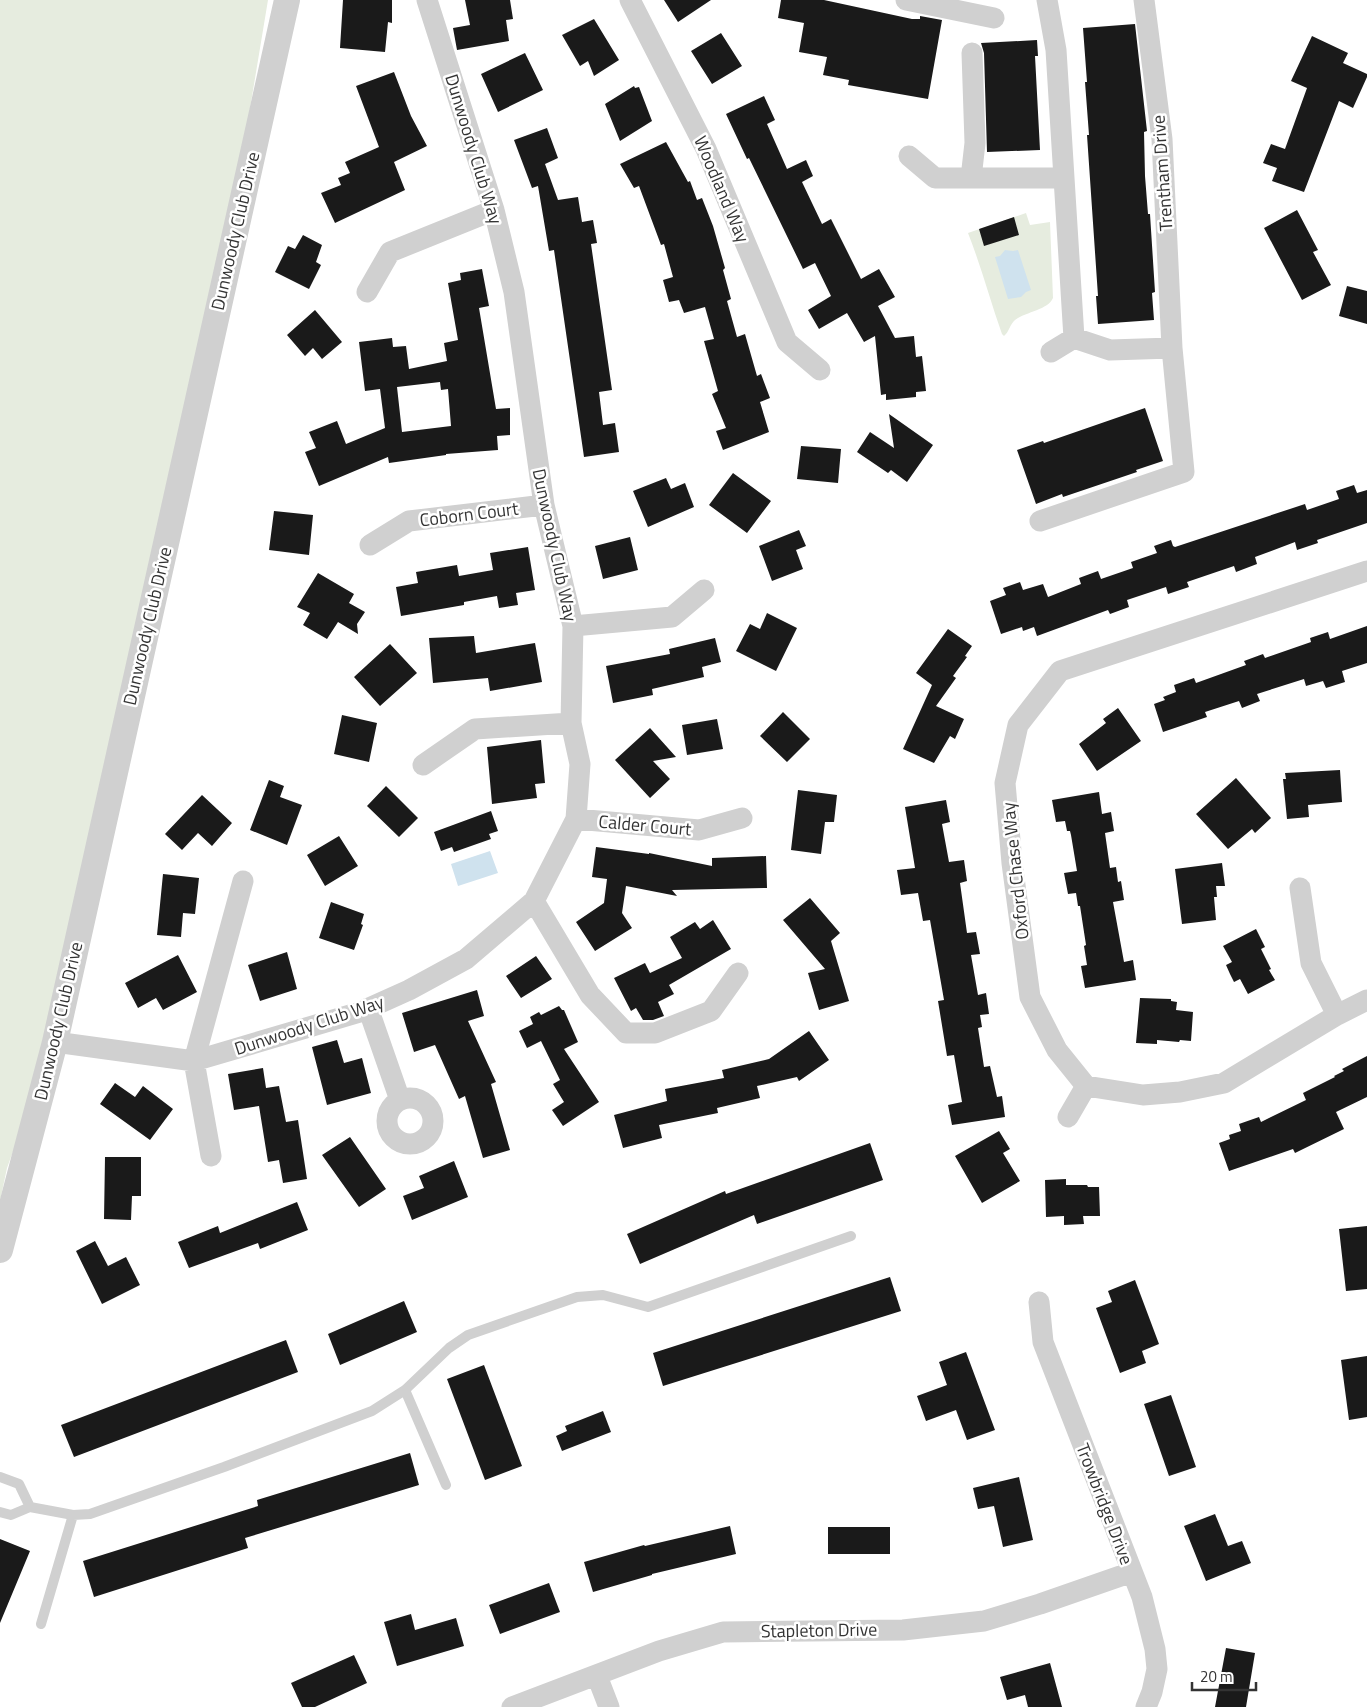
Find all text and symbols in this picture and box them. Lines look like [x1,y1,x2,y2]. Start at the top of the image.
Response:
street label: Dunwoody Club Way [438,71,510,228]
street label: Trentham Drive [1144,114,1180,232]
street label: Woodland Way [687,131,757,247]
street label: Dunwoody Club Drive [204,149,266,313]
street label: Dunwoody Club Way [526,466,584,624]
street label: Coborn Court [418,494,521,533]
street label: Dunwoody Club Drive [116,544,178,708]
street label: Oxford Chase Way [994,801,1036,941]
street label: Calder Court [598,807,693,843]
street label: Dunwoody Club Drive [27,939,89,1103]
street label: Dunwoody Club Way [231,988,388,1062]
street label: Trowbridge Drive [1069,1439,1141,1569]
street label: Stapleton Drive [761,1615,877,1645]
scale bar [1192,1660,1256,1692]
text: 20 m [1200,1665,1233,1688]

